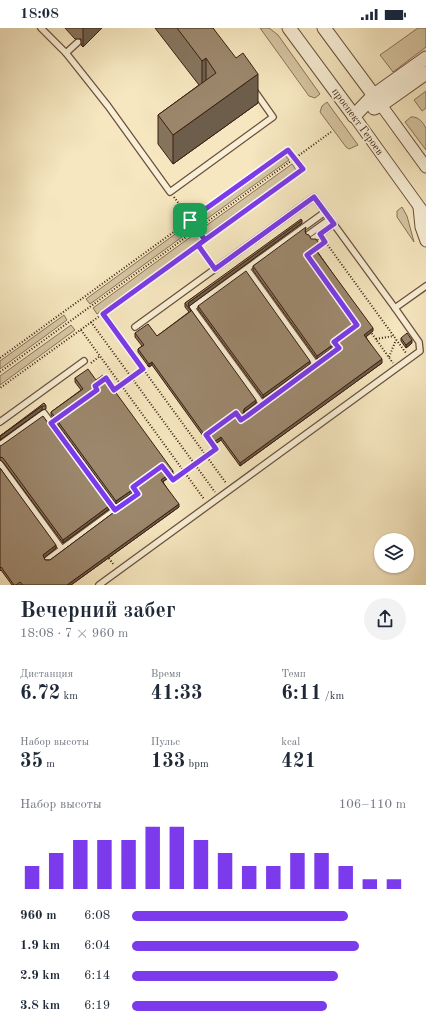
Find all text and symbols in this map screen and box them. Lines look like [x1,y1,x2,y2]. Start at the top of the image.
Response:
text: 18:08 [20,7,59,22]
street label: проспект Героев [329,86,385,158]
pin [173,203,207,237]
icon: arrive [179,209,201,231]
map controls [374,533,414,573]
button: layers [374,533,414,573]
button: share [364,598,406,640]
text: Вечерний забег [20,600,176,622]
text: 18:08 · 7 × 960 m [20,627,128,640]
text: Дистанция [20,669,73,680]
text: Время [151,669,181,680]
text: Темп [281,669,306,680]
text: 6.72 [20,684,60,704]
text: 41:33 [151,684,203,704]
text: 6:11 [281,684,322,704]
text: km [60,691,78,702]
text: /km [322,691,344,702]
text: Набор высоты [20,737,89,748]
text: Пульс [151,737,180,748]
text: kcal [281,737,300,748]
text: 35 [20,752,43,772]
text: 133 [151,752,185,772]
text: 421 [281,752,316,772]
text: m [43,759,55,770]
text: bpm [185,759,209,770]
text: Набор высоты [20,798,102,811]
text: 106–110 m [339,798,406,811]
text: 960 m [20,909,57,922]
text: 6:08 [84,909,110,922]
text: 1.9 km [20,939,60,952]
text: 6:04 [84,939,110,952]
text: 2.9 km [20,969,60,982]
text: 6:14 [84,969,110,982]
text: 3.8 km [20,999,60,1012]
text: 6:19 [84,999,110,1012]

